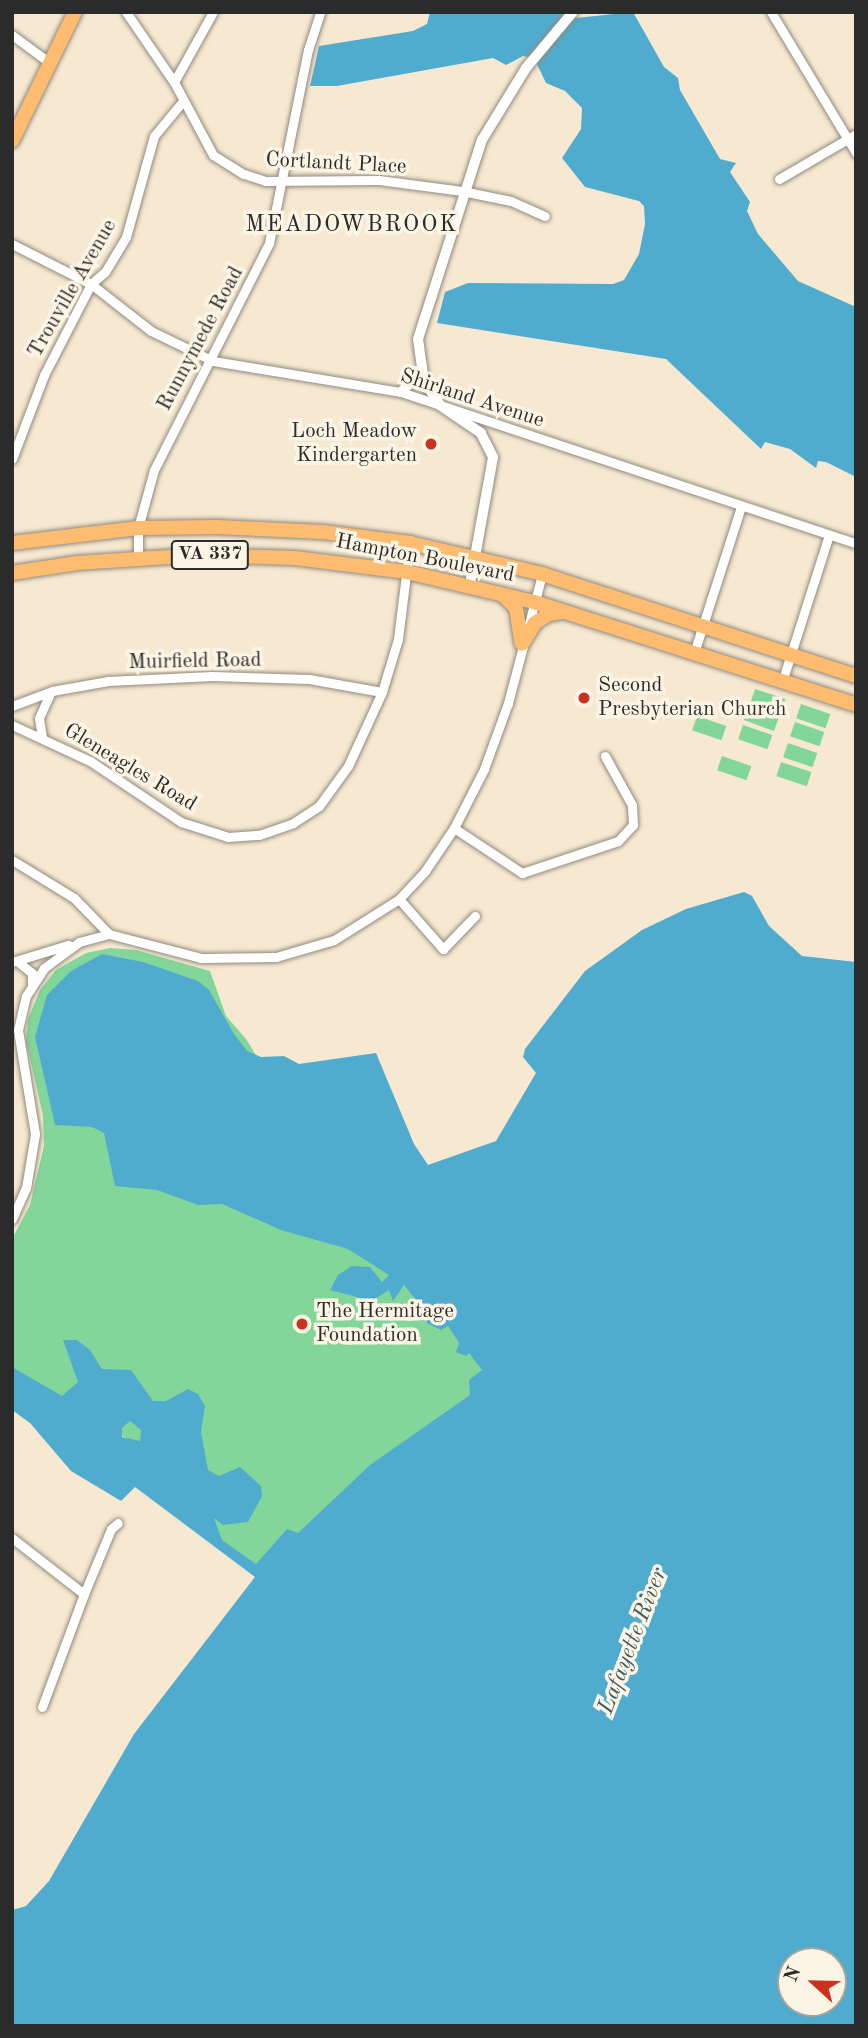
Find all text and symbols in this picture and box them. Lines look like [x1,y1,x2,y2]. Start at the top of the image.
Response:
street label: Cortlandt Place [265,148,407,180]
district label: MEADOWBROOK [247,211,457,239]
street label: Trouville Avenue [23,215,123,363]
street label: Runnymede Road [152,263,250,415]
street label: Shirland Avenue [397,364,547,434]
place label: Loch Meadow Kindergarten [291,419,417,469]
marker: Loch Meadow Kindergarten [423,436,439,452]
street label: Hampton Boulevard [334,529,516,589]
road number: VA 337 [170,540,250,570]
street label: Muirfield Road [128,648,262,676]
place label: Second Presbyterian Church [598,673,786,723]
marker: Second Presbyterian Church [576,690,592,706]
street label: Gleneagles Road [59,719,201,817]
place label: The Hermitage Foundation [316,1299,454,1349]
marker: The Hermitage Foundation [294,1316,310,1332]
water label: Lafayette River [593,1564,673,1718]
north arrow [777,1947,847,2017]
text: N [782,1964,805,1985]

